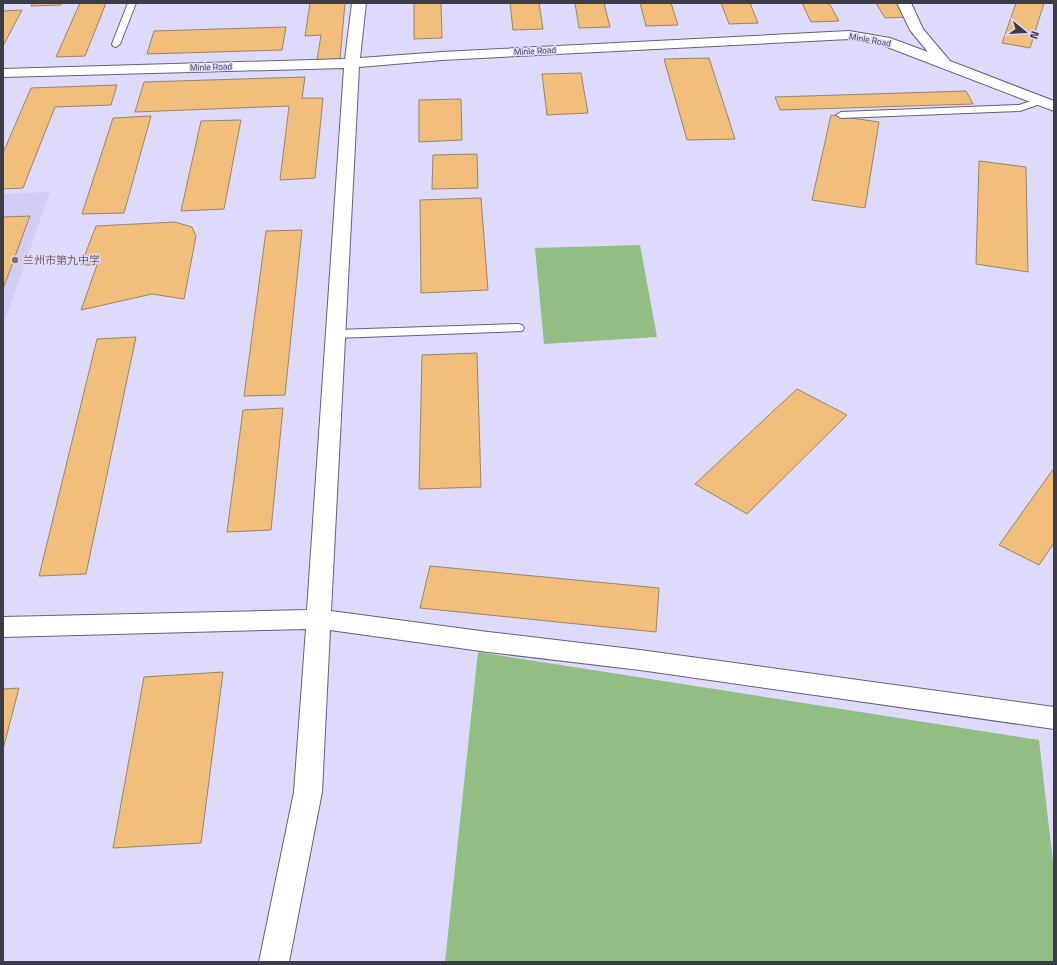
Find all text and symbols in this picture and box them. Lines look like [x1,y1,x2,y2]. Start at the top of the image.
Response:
north arrow [1005,12,1045,52]
street label: Minle Road [848,29,892,50]
text: N [1026,29,1043,41]
street label: Minle Road [513,43,557,58]
street label: Minle Road [190,59,233,74]
place label: 兰州市第九中学 [23,252,100,268]
marker: 兰州市第九中学 [10,255,20,265]

